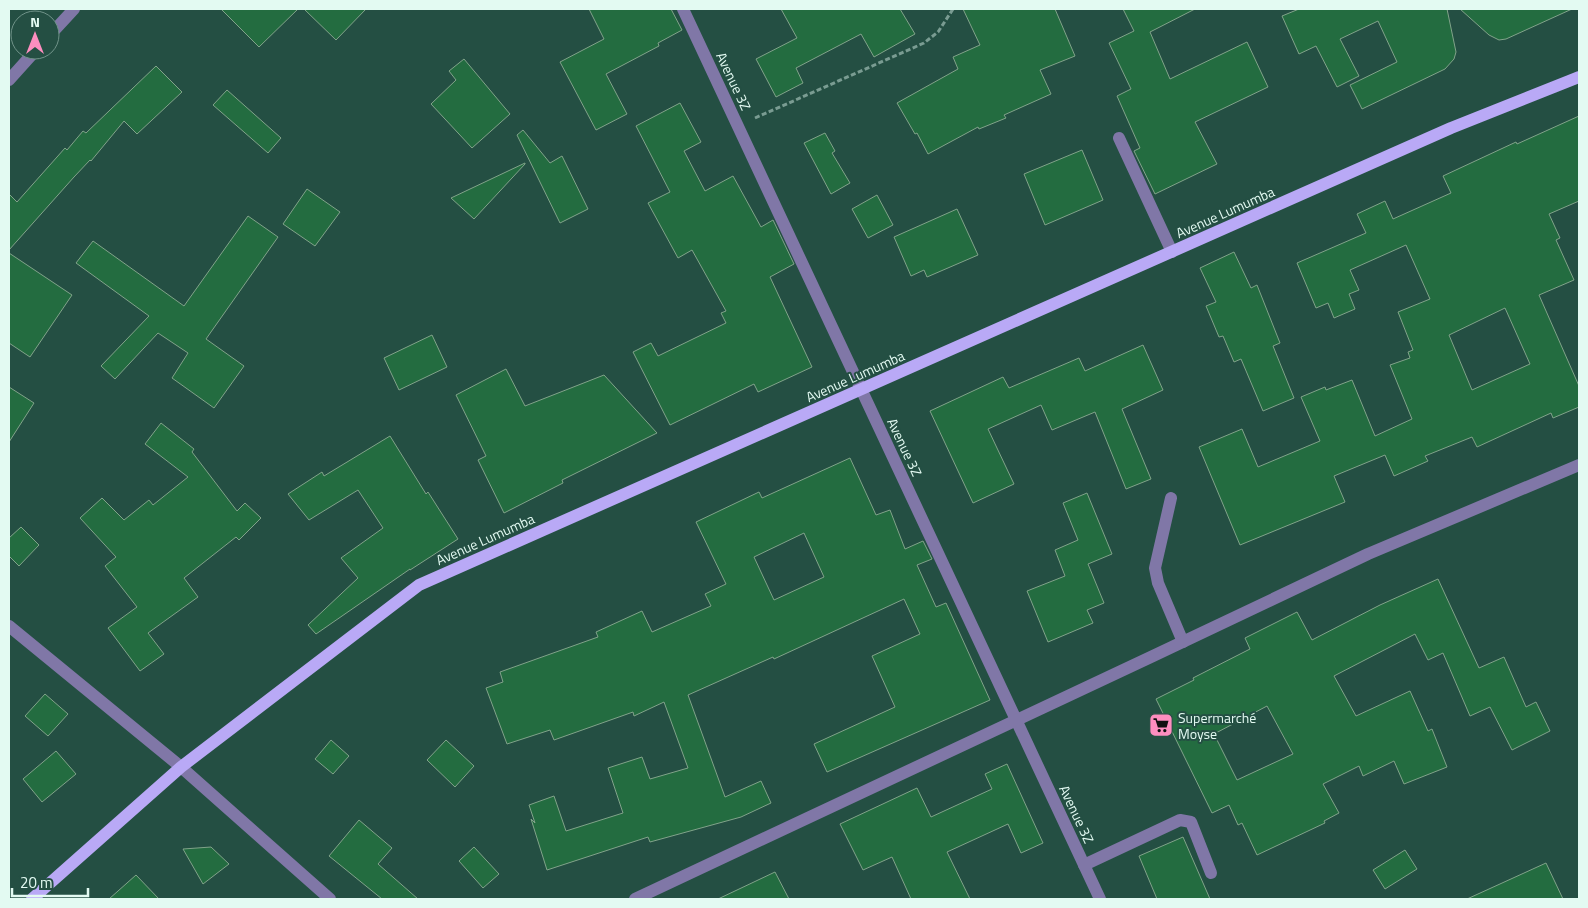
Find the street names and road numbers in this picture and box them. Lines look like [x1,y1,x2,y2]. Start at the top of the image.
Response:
street label: Avenue 3Z [711,48,757,114]
street label: Avenue Lumumba [1172,181,1278,243]
street label: Avenue Lumumba [802,345,908,407]
street label: Avenue 3Z [882,414,928,480]
street label: Avenue Lumumba [432,508,538,570]
street label: Avenue 3Z [1054,781,1100,847]

